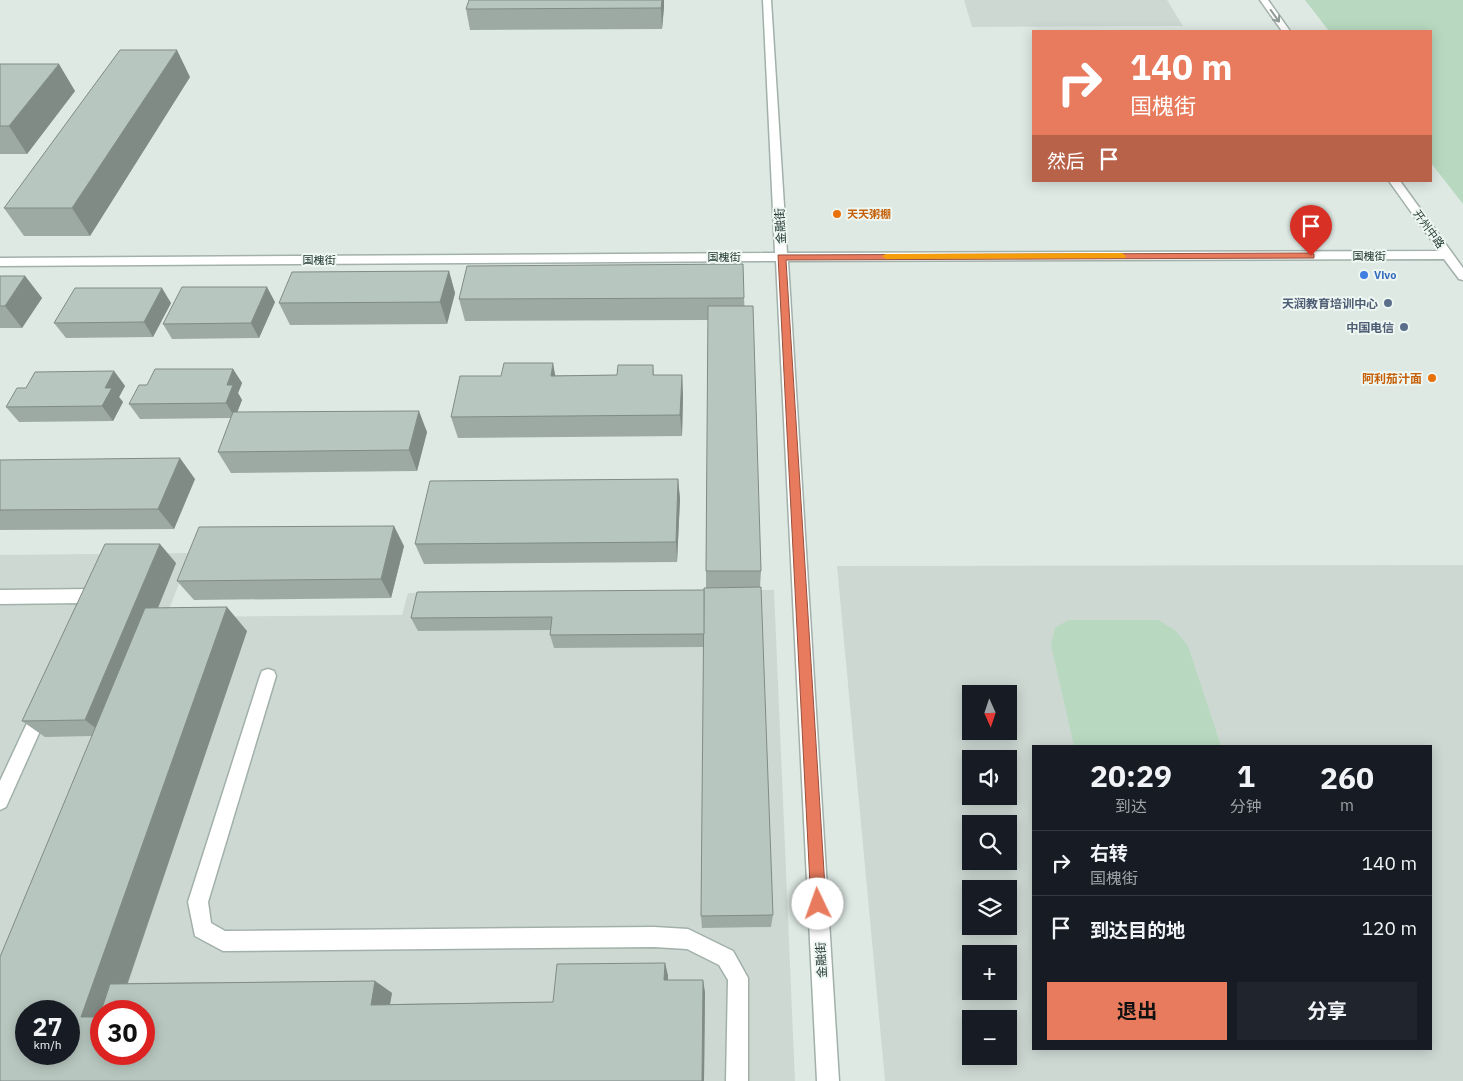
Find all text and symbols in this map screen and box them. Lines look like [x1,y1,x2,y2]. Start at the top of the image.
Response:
one-way arrow [1270,9,1280,23]
text: 140 m [1130,44,1233,90]
icon: right [1047,50,1112,115]
text: 国槐街 [1130,91,1196,120]
icon: arrive [1095,145,1123,173]
text: 然后 [1047,149,1085,173]
pin [1290,205,1332,256]
place label: 天天粥棚 [847,207,891,221]
street label: 开州中路 [1410,207,1448,251]
street label: 金融街 [772,208,788,244]
marker: 天天粥棚 [831,208,843,220]
icon: arrive [1297,212,1325,240]
street label: 国槐街 [1353,249,1386,263]
street label: 国槐街 [708,250,741,264]
street label: 国槐街 [303,253,336,267]
place label: Vivo [1374,268,1396,282]
marker: Vivo [1358,269,1370,281]
place label: 天润教育培训中心 [1282,296,1378,311]
marker: 天润教育培训中心 [1382,297,1394,309]
place label: 中国电信 [1346,320,1394,335]
marker: 中国电信 [1398,321,1410,333]
place label: 阿利茄汁面 [1362,371,1422,386]
marker: 阿利茄汁面 [1426,372,1438,384]
north arrow [962,685,1018,740]
map controls [962,685,1017,1065]
button: sound [962,750,1017,805]
text: 20:29 [1090,756,1172,795]
text: 1 [1237,756,1255,795]
text: 260 [1320,758,1374,797]
text: m [1340,795,1354,815]
text: 到达 [1115,796,1147,816]
text: 分钟 [1230,796,1262,816]
button: search [962,815,1017,870]
text: 右转 [1090,841,1128,865]
icon: right [1047,849,1075,877]
text: 140 m [1362,851,1417,875]
text: 国槐街 [1090,868,1138,888]
position arrow [791,877,843,929]
button: layers [962,880,1017,935]
icon: arrive [1047,914,1075,942]
text: 120 m [1362,916,1417,940]
text: 到达目的地 [1090,918,1185,942]
street label: 金融街 [813,942,829,978]
button: + [962,945,1017,1000]
button: 退出 [1047,982,1227,1040]
button: 分享 [1237,982,1417,1040]
speed limit sign: 30 [90,1000,155,1065]
text: 27 [32,1010,63,1043]
button: − [962,1010,1017,1065]
text: km/h [33,1037,62,1052]

